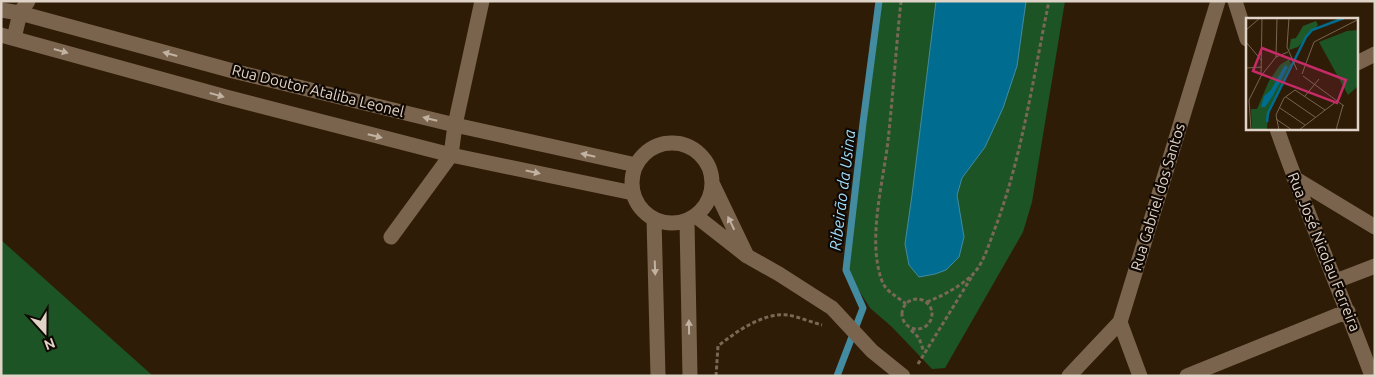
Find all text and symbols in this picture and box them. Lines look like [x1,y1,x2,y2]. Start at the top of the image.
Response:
inset map [1246,18,1358,130]
one-way arrow [53,47,69,55]
one-way arrow [163,50,178,58]
street label: Rua Doutor Ataliba Leonel [230,61,406,120]
one-way arrow [210,91,225,99]
one-way arrow [423,115,438,123]
street label: Rua Gabriel dos Santos [1127,121,1188,273]
water label: Ribeirão da Usina [826,128,858,252]
one-way arrow [367,132,382,140]
one-way arrow [581,151,596,159]
one-way arrow [526,168,541,176]
street label: Rua José Nicolau Ferreira [1285,170,1364,334]
one-way arrow [727,216,735,230]
one-way arrow [652,260,660,276]
north arrow [20,307,70,357]
one-way arrow [685,319,693,335]
text: N [42,335,57,353]

